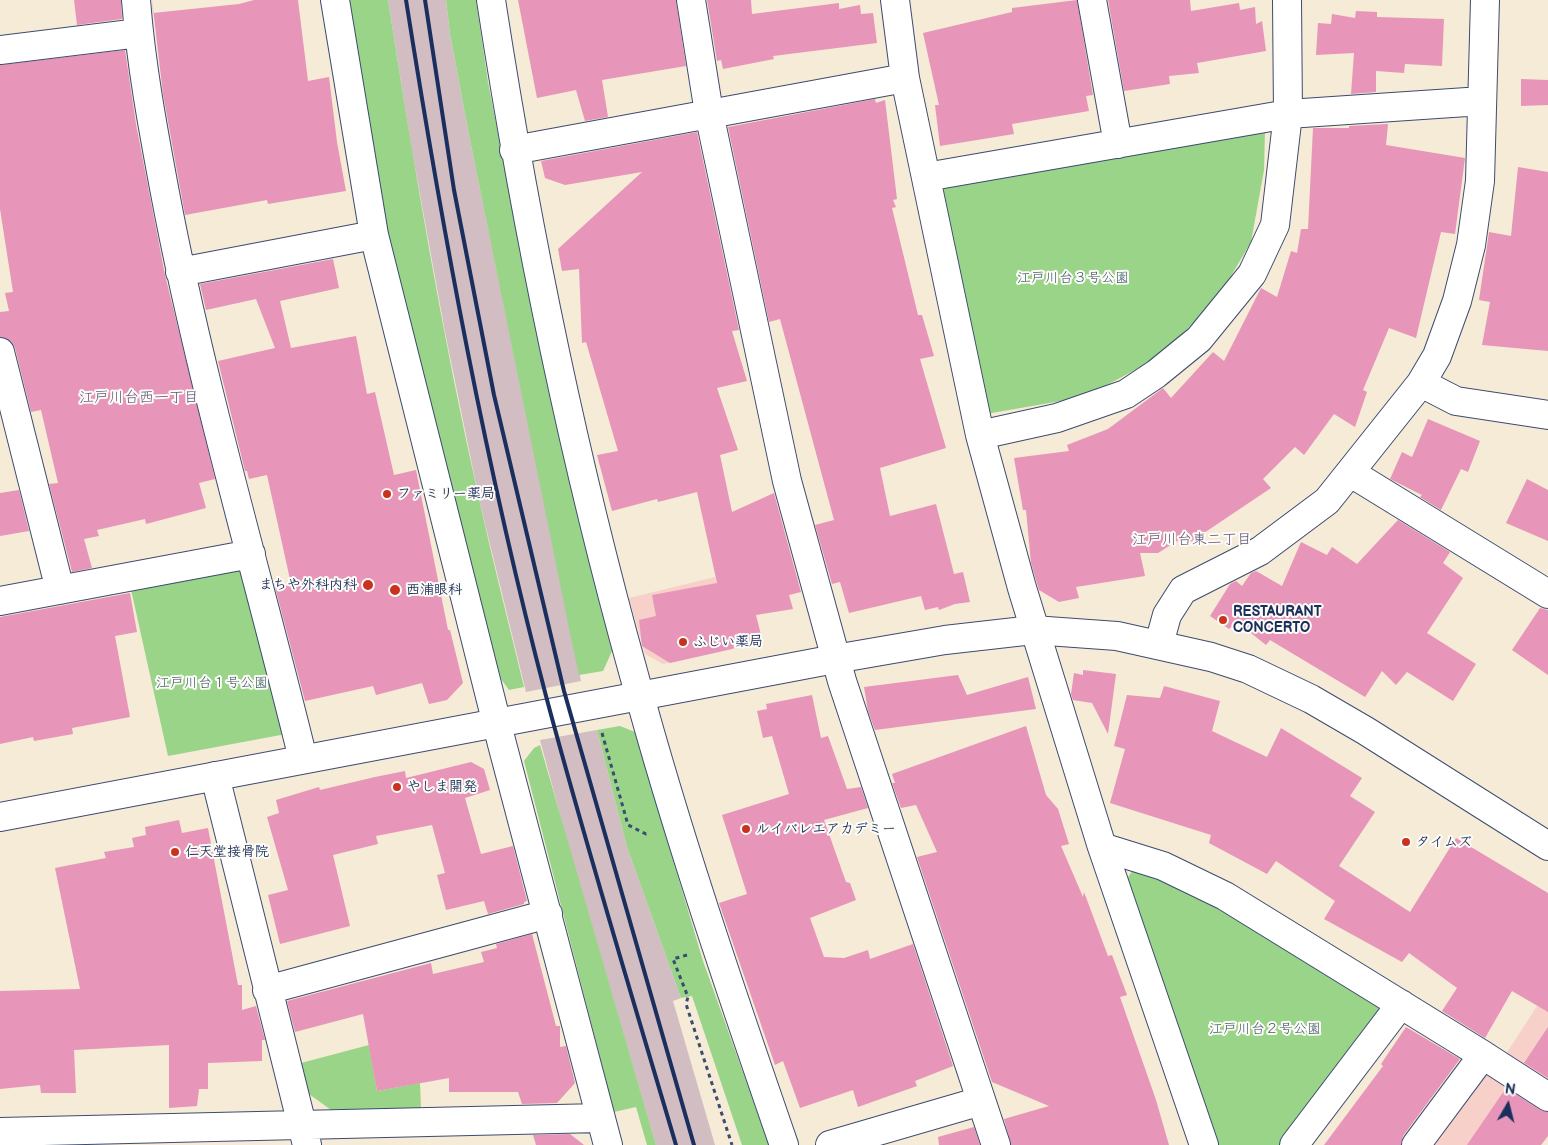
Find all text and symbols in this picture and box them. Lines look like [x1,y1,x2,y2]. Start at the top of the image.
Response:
park label: 江戸川台３号公園 [1017,270,1129,286]
district label: 江戸川台西一丁目 [79,389,199,407]
place label: ファミリー薬局 [397,486,495,502]
marker: ファミリー薬局 [381,488,393,500]
district label: 江戸川台東二丁目 [1132,531,1252,549]
place label: まちや外科内科 [259,577,357,593]
marker: まちや外科内科 [361,578,375,592]
place label: 西浦眼科 [406,582,462,598]
marker: 西浦眼科 [388,583,402,597]
place label: RESTAURANT CONCERTO [1233,604,1322,636]
marker: RESTAURANT CONCERTO [1217,614,1229,626]
place label: ふじい薬局 [693,634,763,650]
marker: ふじい薬局 [677,636,689,648]
park label: 江戸川台１号公園 [156,675,268,691]
place label: やしま開発 [407,779,477,795]
marker: やしま開発 [391,781,403,793]
place label: ルイバレエアカデミー [756,821,896,837]
marker: ルイバレエアカデミー [740,823,752,835]
place label: タイムズ [1416,834,1472,850]
marker: タイムズ [1400,836,1412,848]
place label: 仁天堂接骨院 [185,844,269,860]
marker: 仁天堂接骨院 [169,846,181,858]
park label: 江戸川台２号公園 [1209,1021,1321,1037]
north arrow [1483,1080,1533,1130]
text: N [1504,1081,1517,1099]

